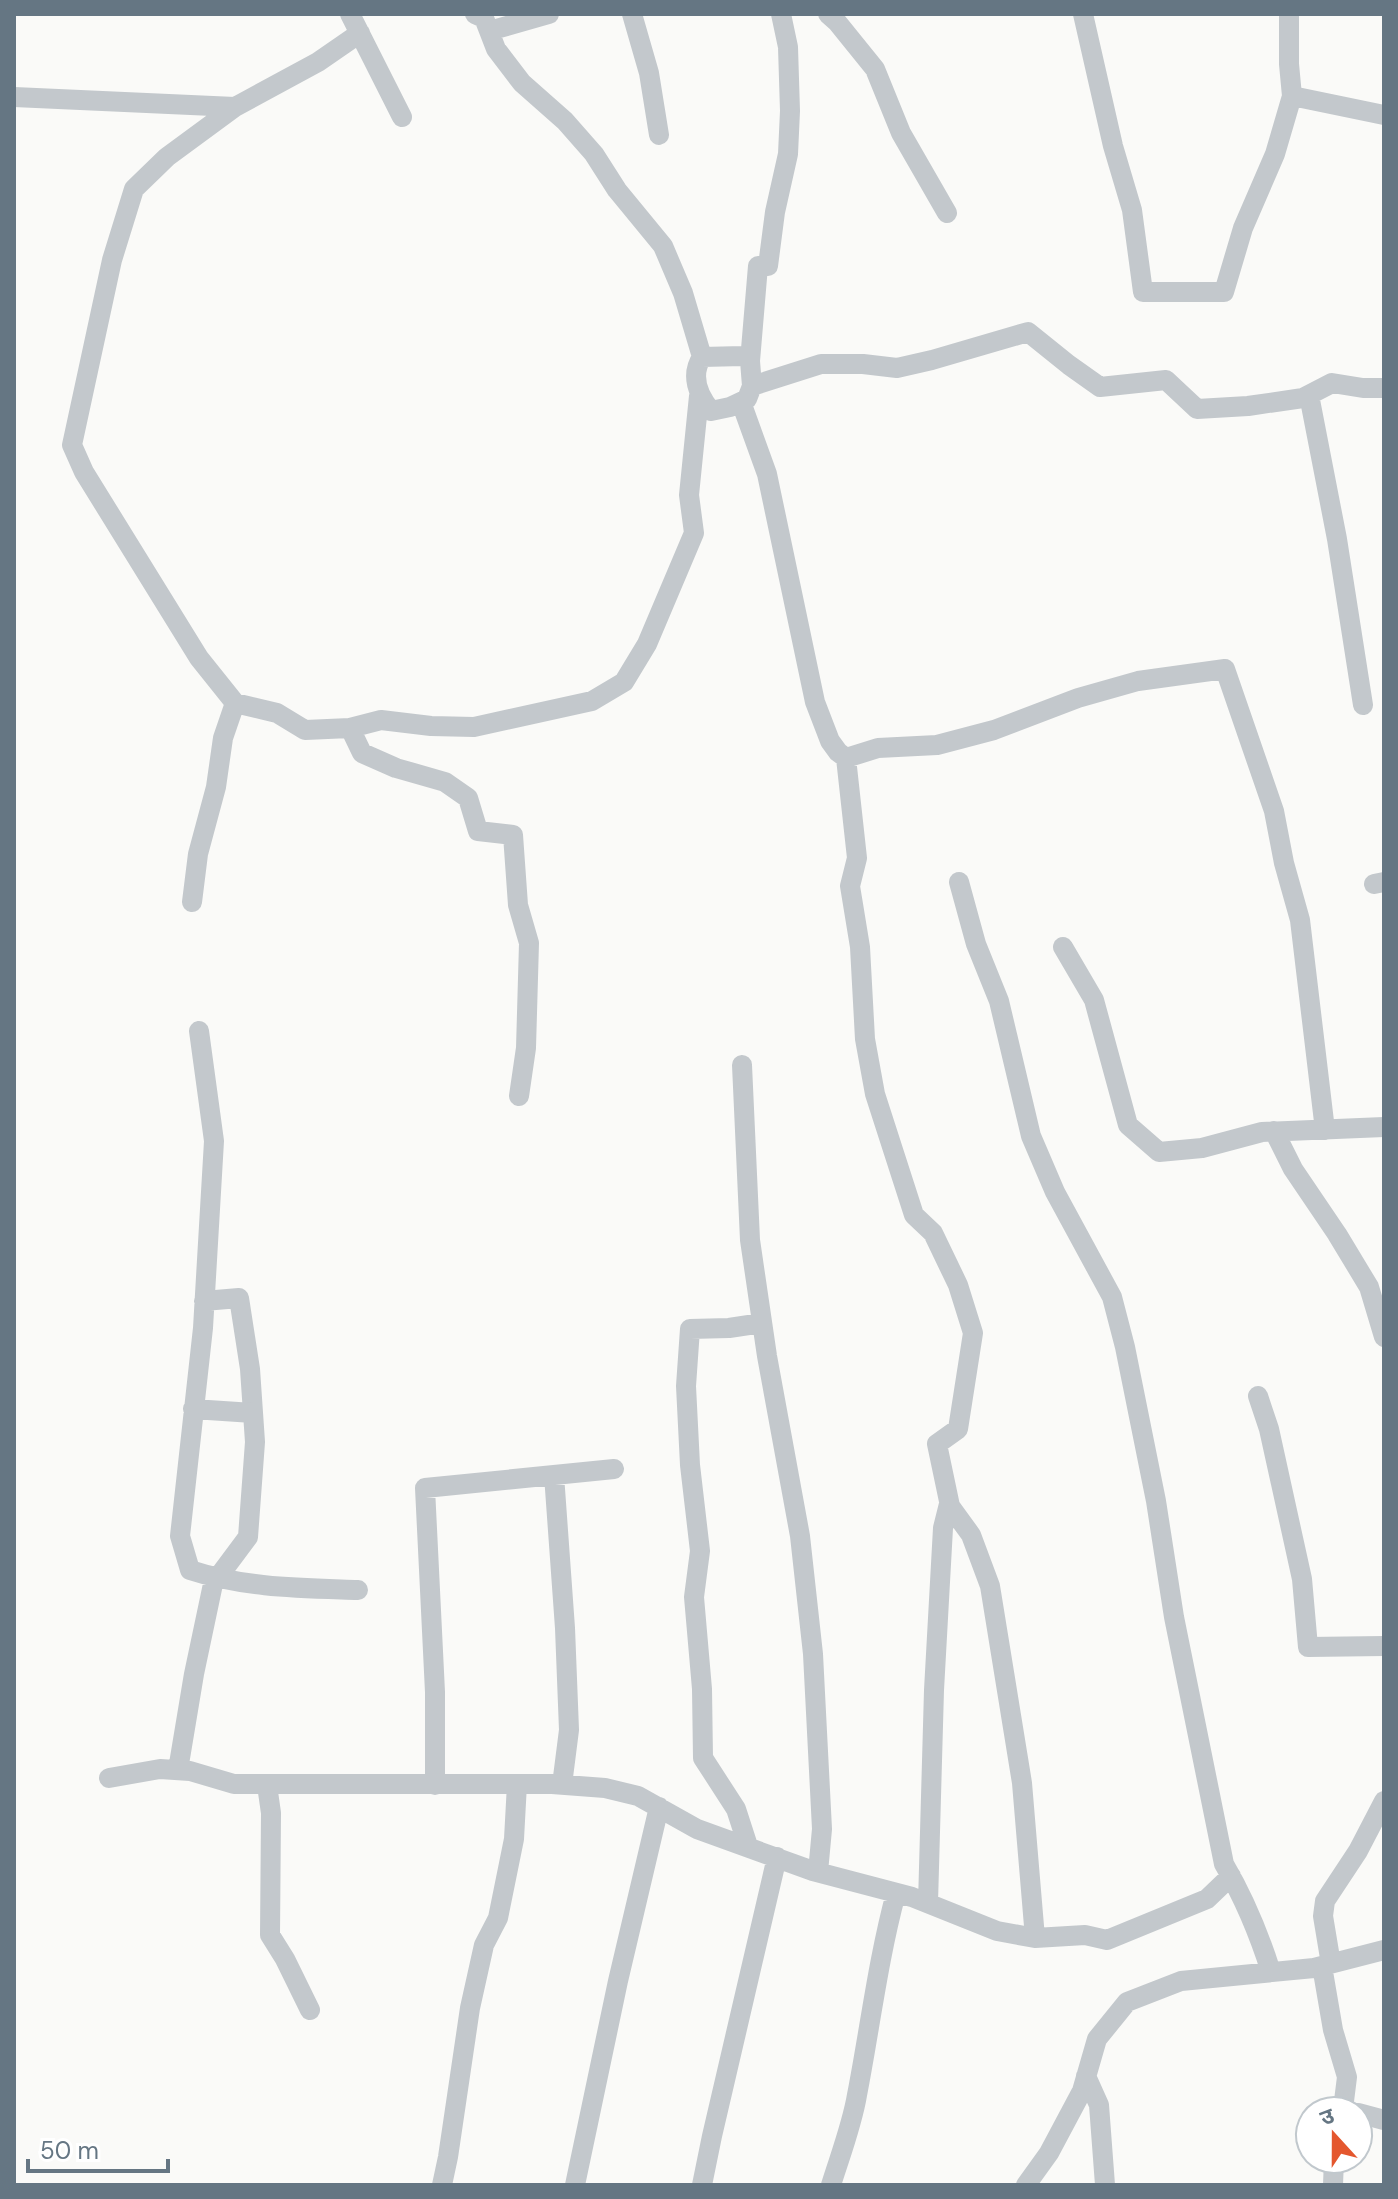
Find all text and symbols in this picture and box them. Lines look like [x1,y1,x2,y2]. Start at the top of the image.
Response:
north arrow [1294,2095,1374,2175]
text: उ [1316,2101,1339,2133]
scale bar [28,2123,168,2173]
text: 50 m [40,2135,99,2166]

